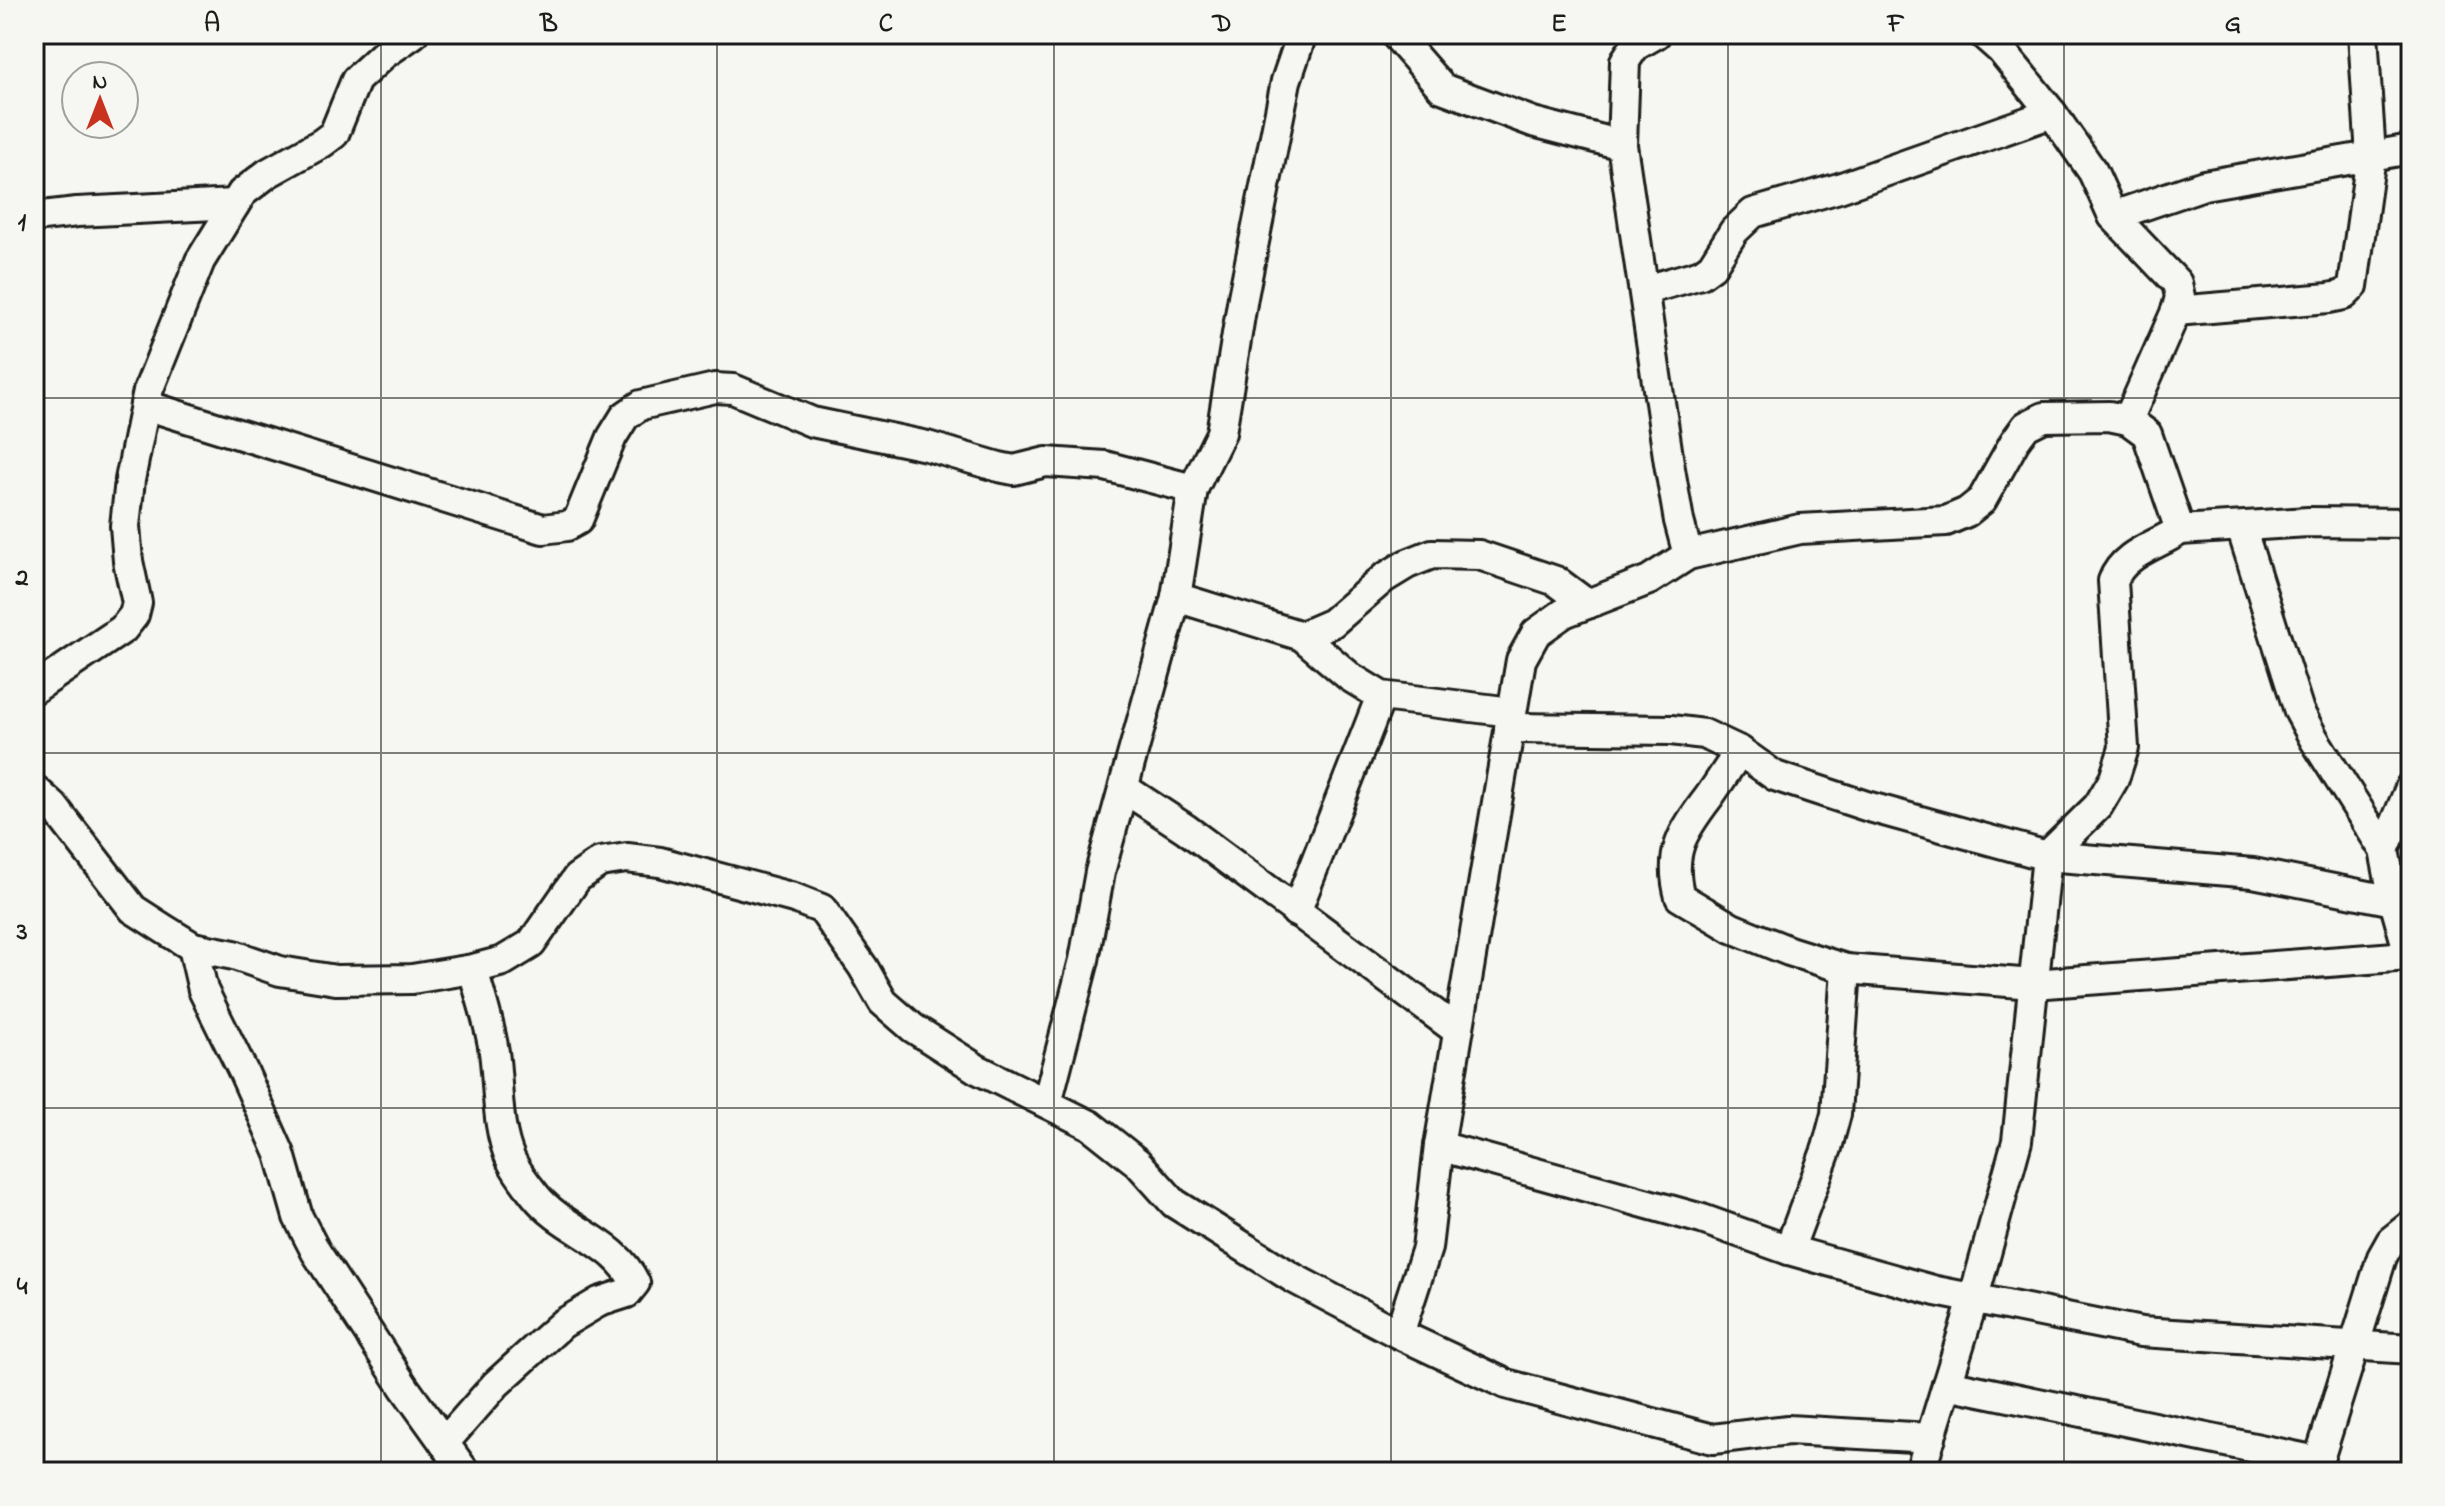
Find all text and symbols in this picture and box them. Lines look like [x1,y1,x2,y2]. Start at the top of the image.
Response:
text: A [204,6,220,44]
text: B [539,6,558,44]
text: C [879,6,893,44]
text: D [1211,6,1232,44]
text: E [1551,6,1567,44]
text: F [1886,6,1905,44]
text: G [2225,6,2241,44]
north arrow [60,60,140,140]
text: N [93,67,107,99]
text: 1 [18,205,27,243]
text: 2 [15,560,29,598]
text: 3 [16,914,28,952]
text: 4 [17,1269,28,1307]

